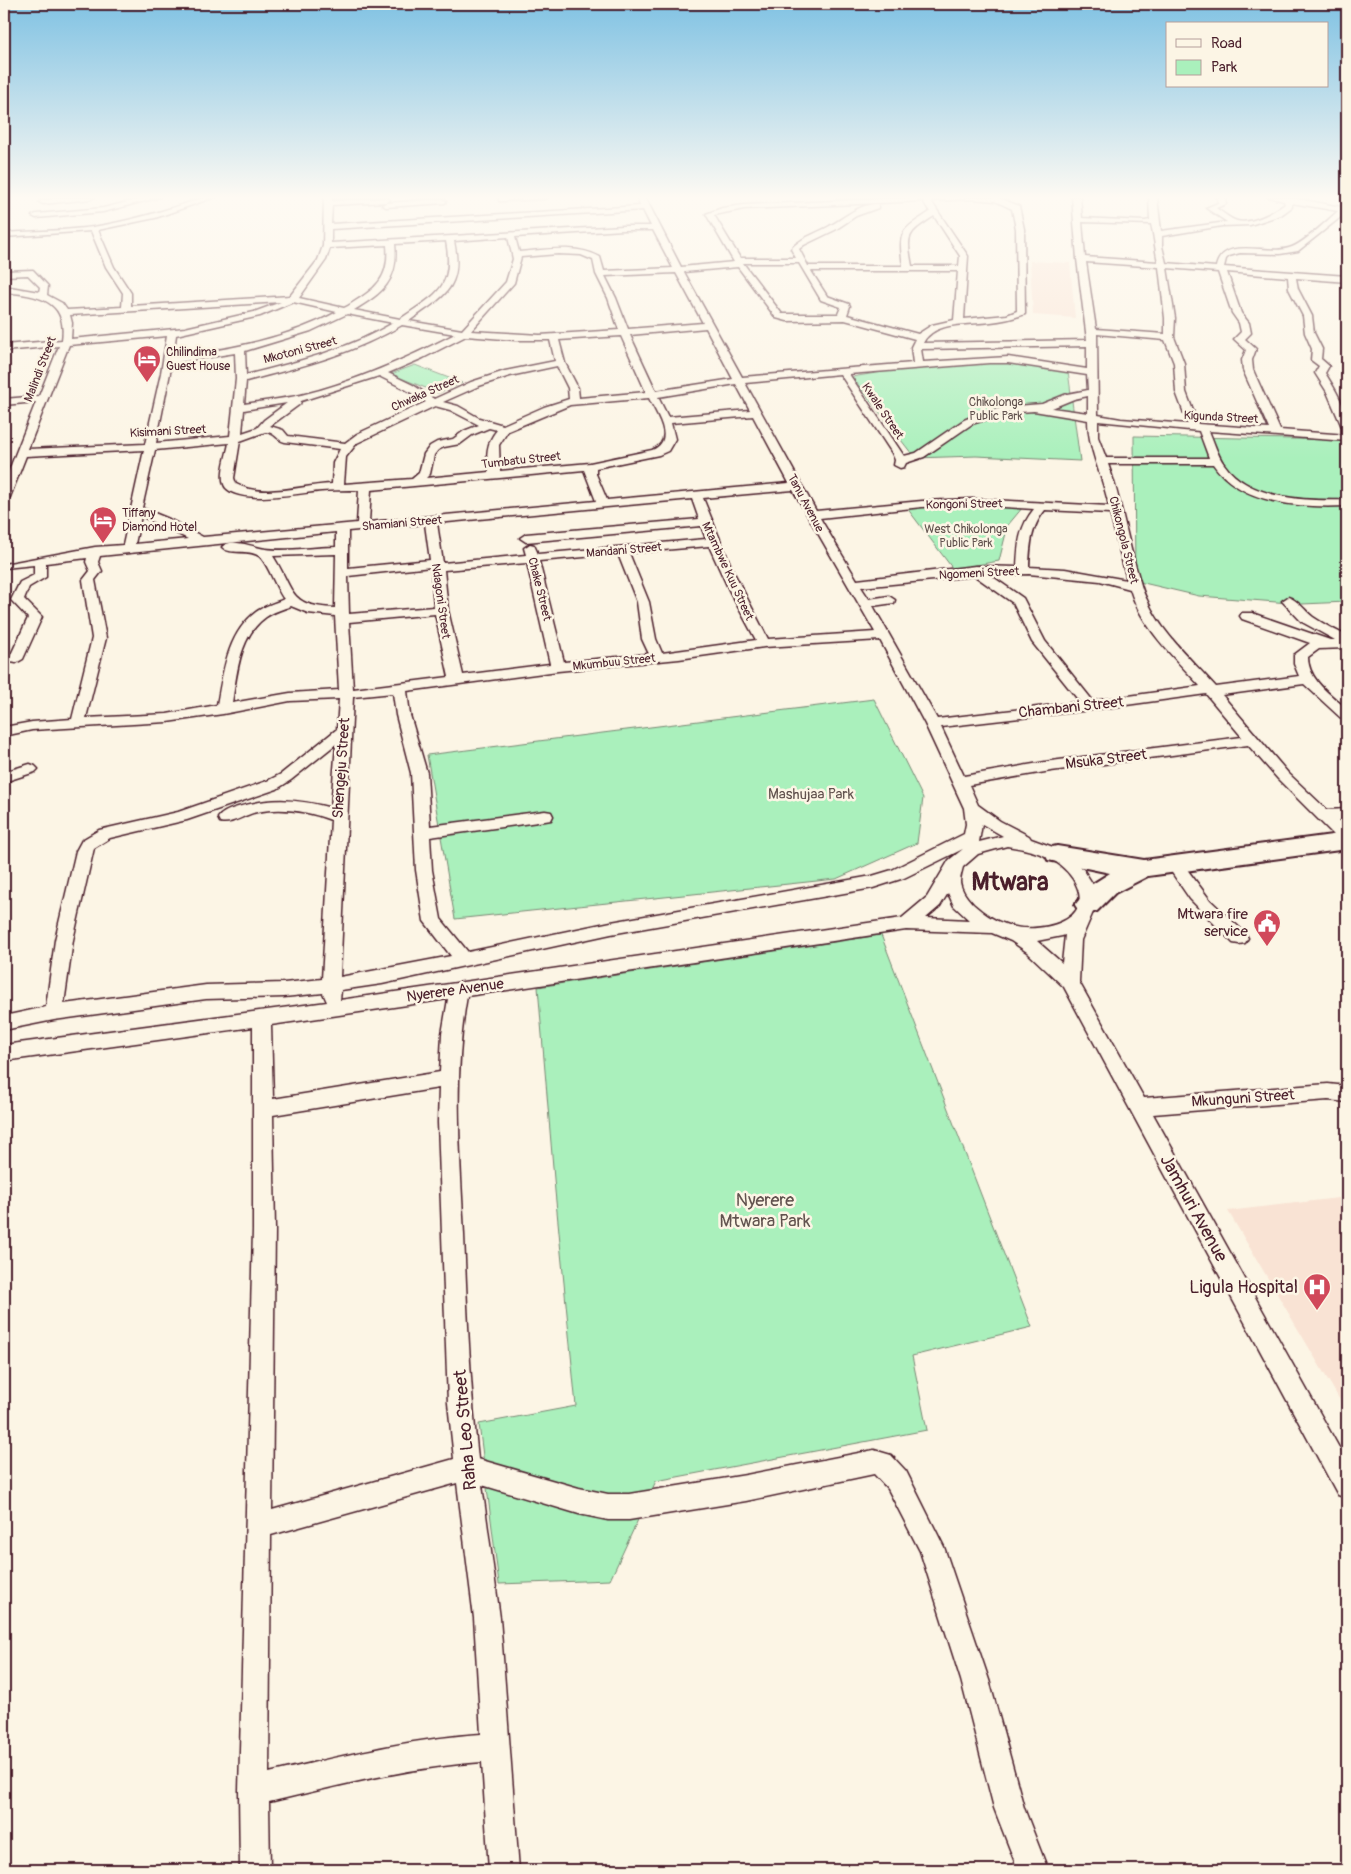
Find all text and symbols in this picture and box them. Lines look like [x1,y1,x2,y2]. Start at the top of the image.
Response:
legend [1166,22,1328,88]
text: Road [1211,34,1242,53]
text: Park [1211,58,1238,77]
street label: Mkotoni Street [262,333,339,367]
street label: Malindi Street [21,334,60,404]
hotel icon: Chilindima Guest House [132,344,162,383]
place label: Chilindima Guest House [166,345,230,374]
street label: Chwaka Street [389,372,461,415]
street label: Kwale Street [858,380,907,442]
park label: Chikolonga Public Park [969,395,1024,424]
street label: Kigunda Street [1183,408,1259,427]
street label: Kisimani Street [129,422,207,441]
street label: Tumbatu Street [481,449,562,472]
street label: Tanu Avenue [784,472,827,535]
street label: Chikongola Street [1105,495,1142,585]
street label: Kongoni Street [925,496,1003,513]
hotel icon: Tiffany Diamond Hotel [88,505,118,544]
place label: Tiffany Diamond Hotel [122,506,197,535]
street label: Shamiani Street [361,513,443,534]
street label: Mtambwe Kuu Street [698,520,757,623]
park label: West Chikolonga Public Park [924,522,1008,551]
street label: Mandani Street [586,540,663,561]
street label: Chake Street [524,556,555,622]
street label: Ndagoni Street [428,562,453,640]
street label: Ngomeni Street [938,564,1020,583]
street label: Mkumbuu Street [572,651,656,674]
street label: Chambani Street [1018,692,1125,722]
street label: Shengeju Street [329,716,355,819]
street label: Msuka Street [1064,745,1149,774]
park label: Mashujaa Park [768,785,855,804]
district label: Mtwara [971,867,1049,898]
place label: Mtwara fire service [1177,905,1249,941]
public building icon: Mtwara fire service [1252,908,1282,947]
street label: Nyerere Avenue [405,974,506,1007]
street label: Mkunguni Street [1191,1085,1296,1112]
street label: Jamhuri Avenue [1155,1150,1233,1266]
park label: Nyerere Mtwara Park [720,1189,811,1233]
hospital icon: Ligula Hospital [1302,1272,1332,1311]
place label: Ligula Hospital [1189,1276,1298,1299]
street label: Raha Leo Street [449,1368,482,1491]

